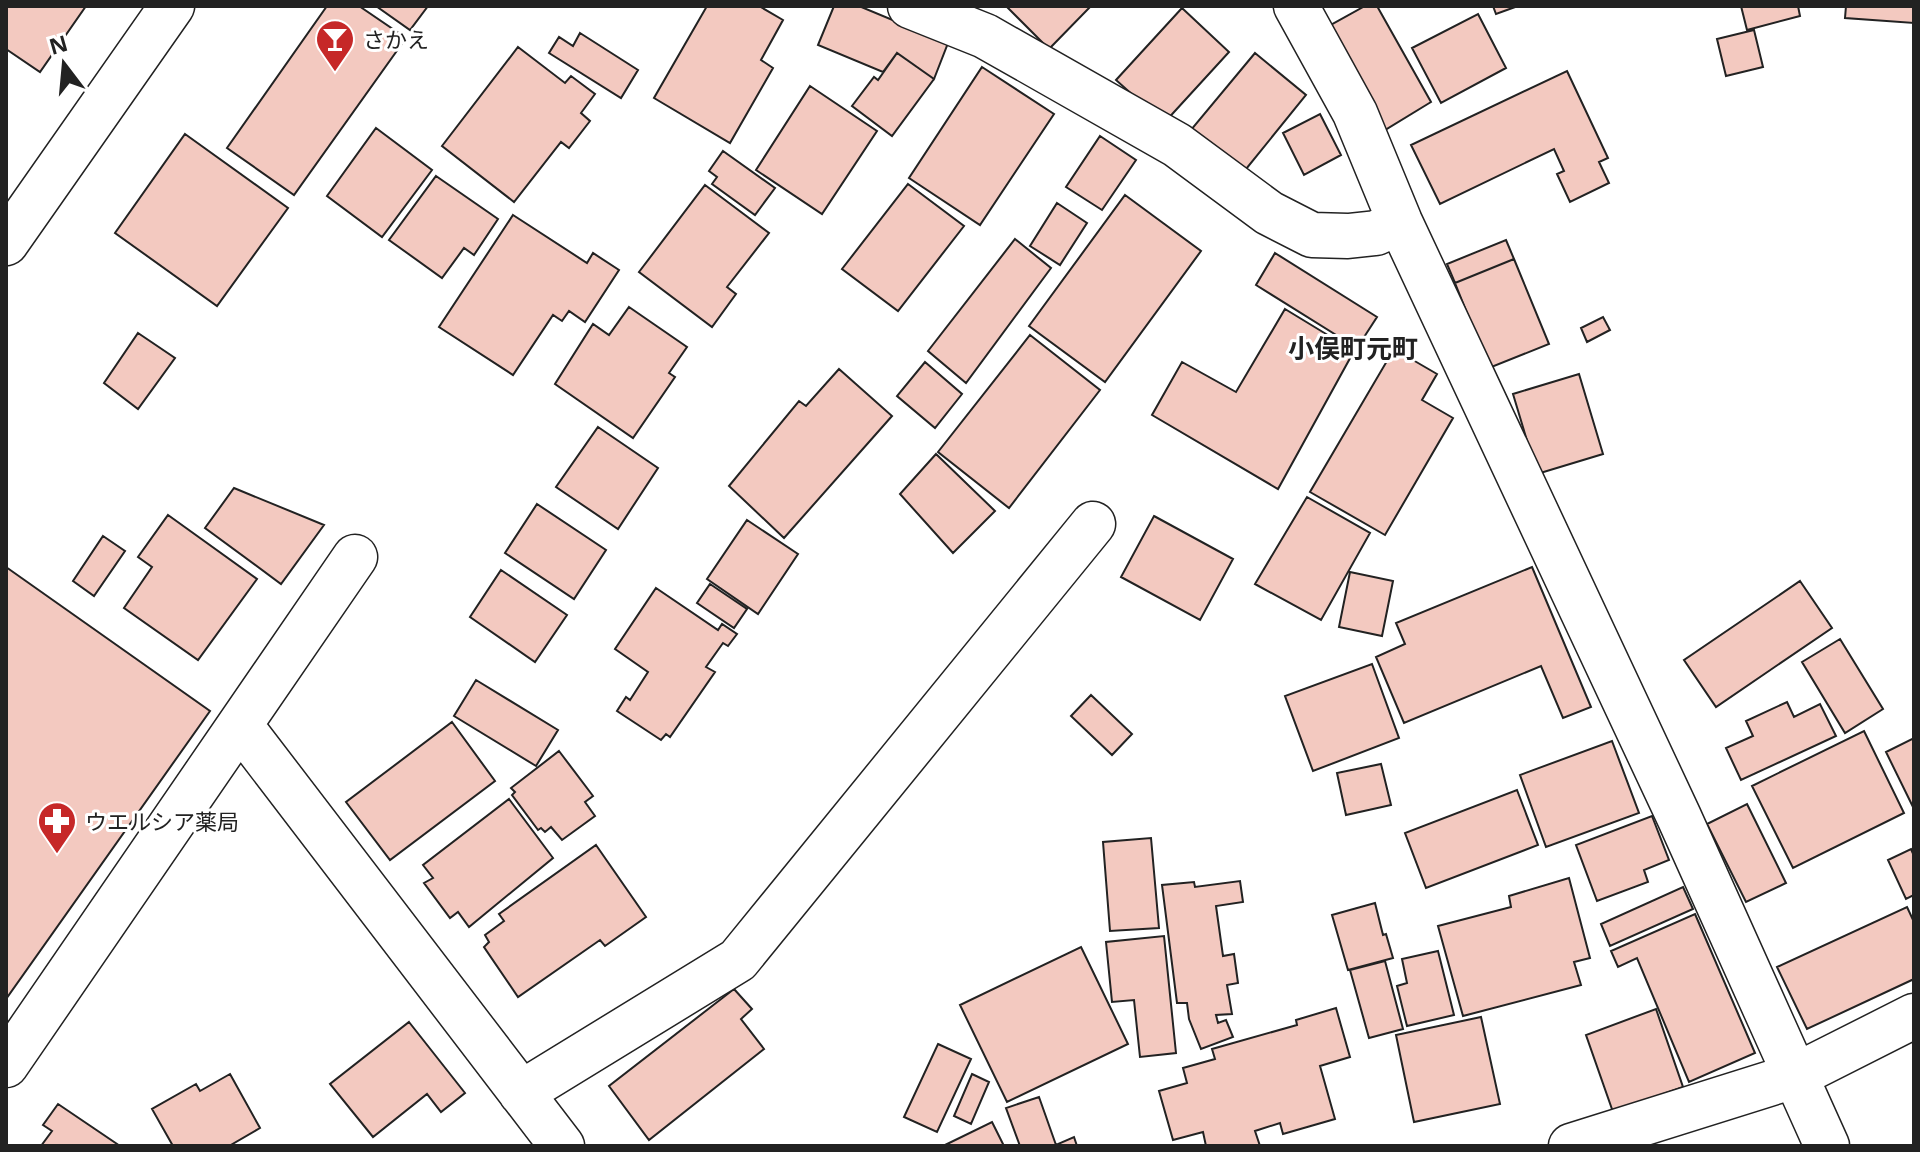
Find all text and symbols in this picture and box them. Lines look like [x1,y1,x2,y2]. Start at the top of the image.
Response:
bar icon: さかえ [314,18,356,73]
north arrow [24,24,104,104]
place label: さかえ [363,24,429,54]
text: N [45,27,71,61]
district label: 小俣町元町 [1288,330,1418,366]
pharmacy icon: ウエルシア薬局 [36,800,78,855]
place label: ウエルシア薬局 [85,806,239,836]

